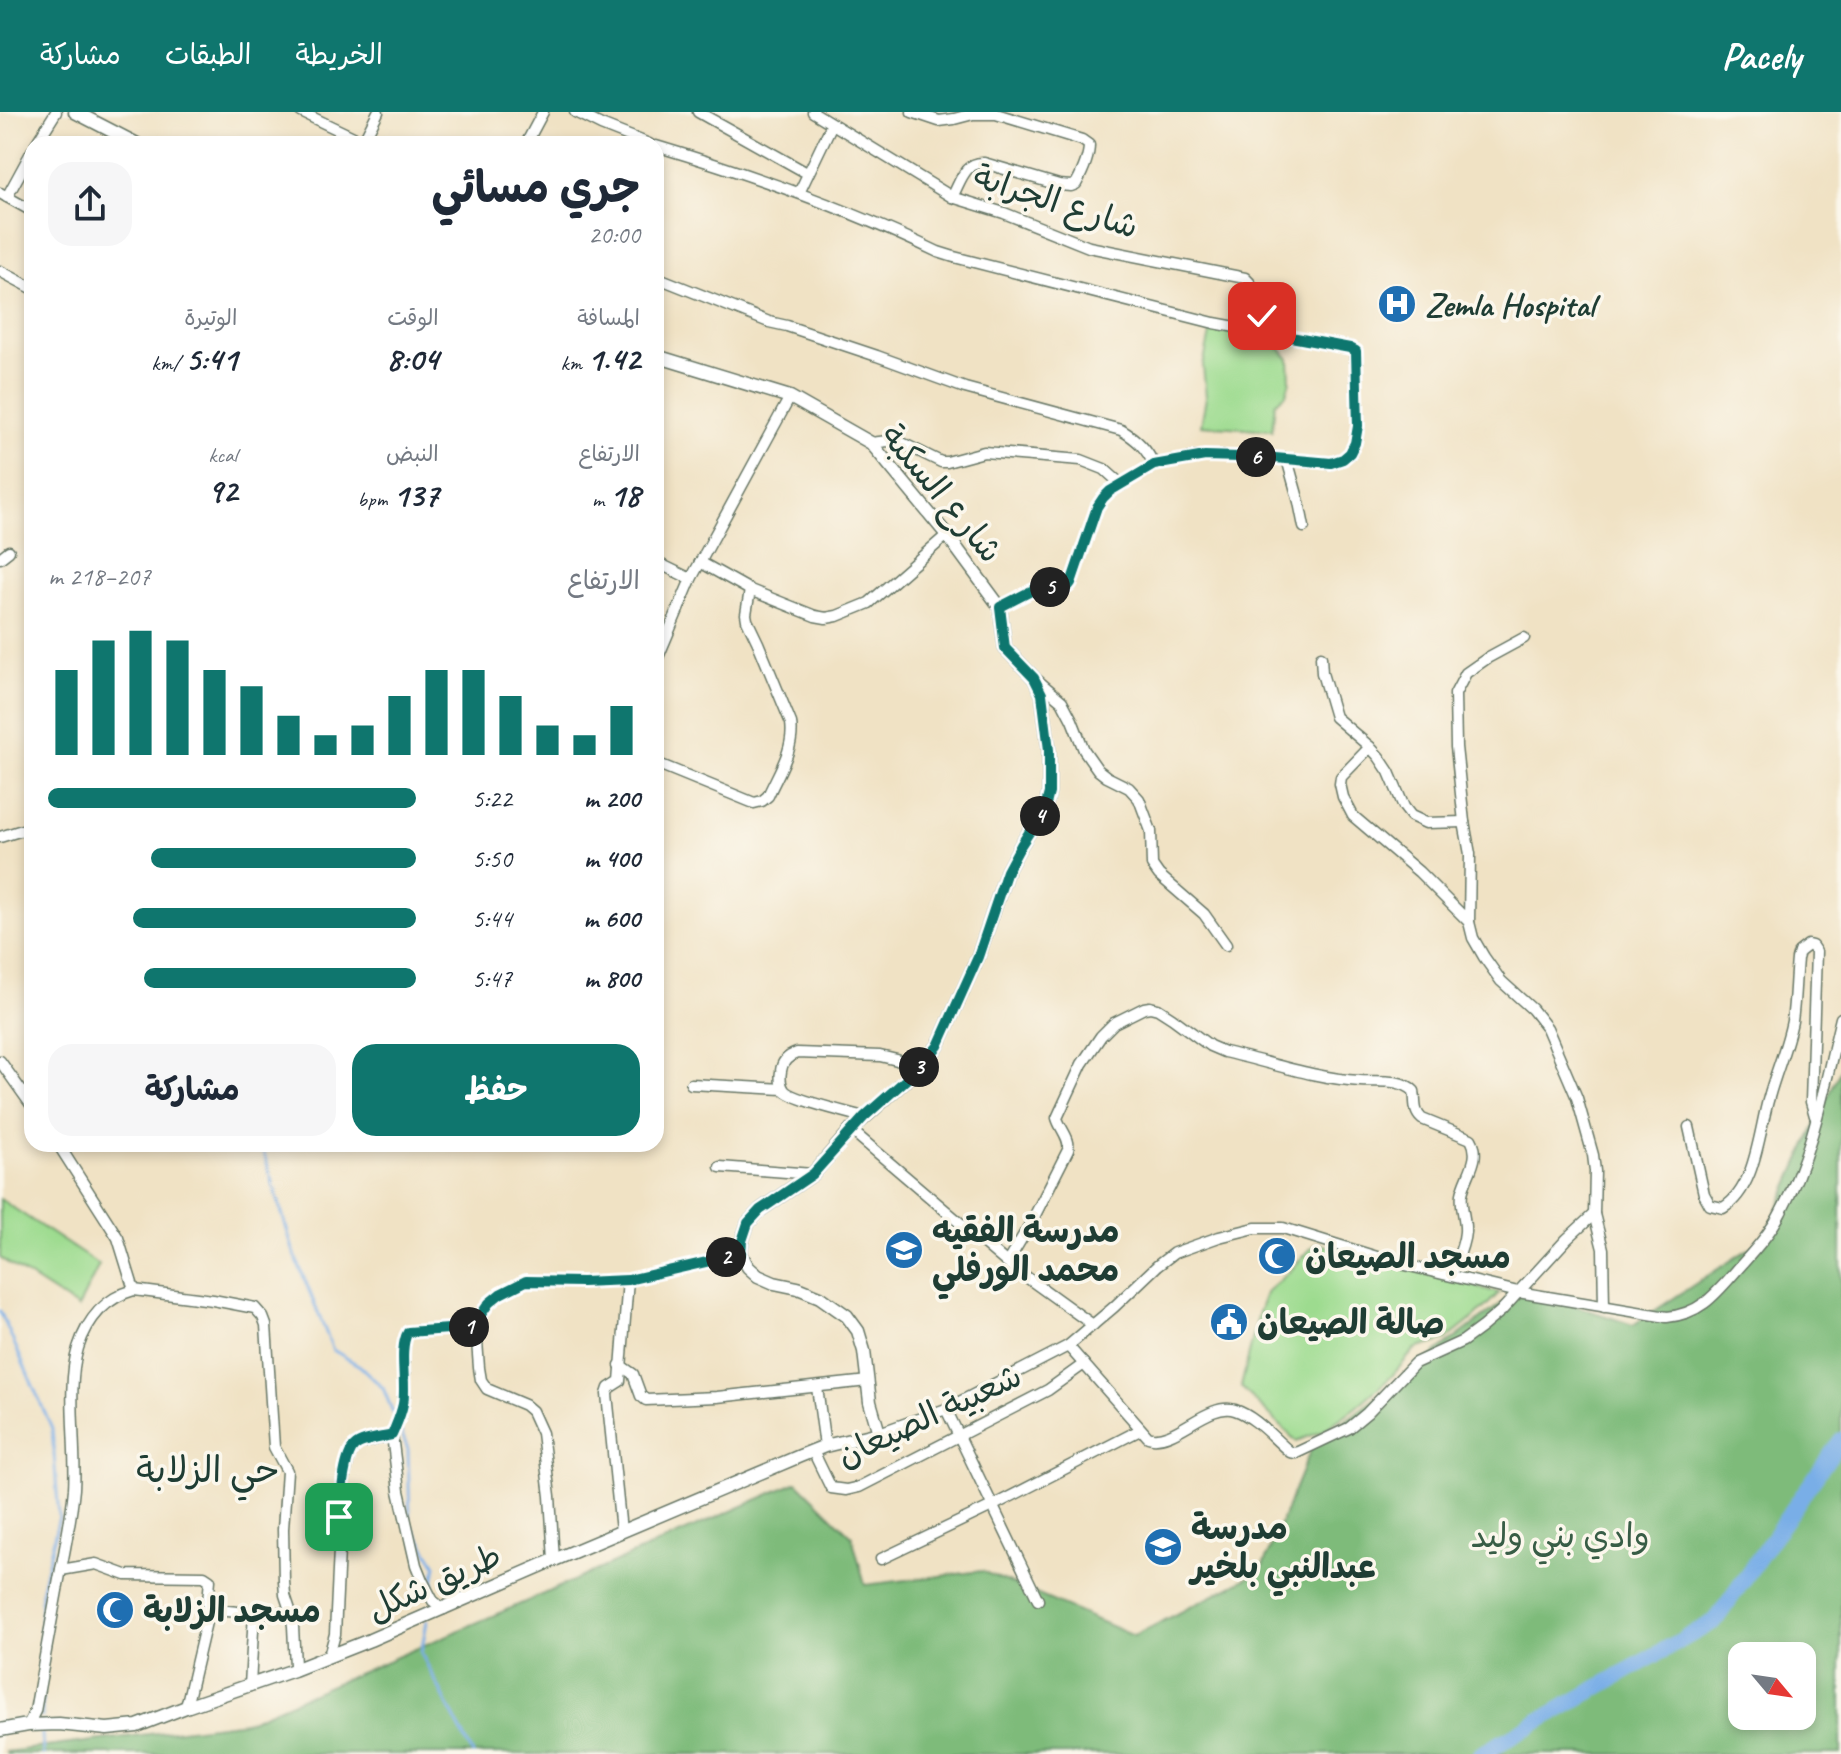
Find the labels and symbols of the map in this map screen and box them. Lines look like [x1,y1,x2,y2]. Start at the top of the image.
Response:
street label: شارع الجرابة [967,154,1144,250]
pin [1228,282,1296,350]
hospital icon: Zemla Hospital [1376,283,1418,325]
place label: Zemla Hospital [1425,283,1601,326]
street label: شارع السكبة [870,415,1013,573]
pin: 6 [1236,437,1276,477]
pin: 5 [1030,567,1070,607]
pin: 4 [1020,796,1060,836]
pin: 3 [899,1047,939,1087]
place label: مدرسة الفقيه محمد الورفلي [932,1209,1120,1300]
school or university icon: مدرسة الفقيه محمد الورفلي [883,1229,925,1271]
mosque icon: مسجد الصيعان [1256,1235,1298,1277]
place label: مسجد الصيعان [1305,1235,1511,1278]
pin: 2 [706,1237,746,1277]
public building icon: صالة الصيعان [1208,1301,1250,1343]
place label: صالة الصيعان [1257,1301,1445,1344]
pin: 1 [449,1307,489,1347]
street label: شعبية الصيعان [830,1353,1028,1477]
district label: حي الزلابة [136,1447,280,1501]
pin [305,1483,373,1551]
place label: مدرسة عبدالنبي بلخير [1188,1506,1376,1597]
park label: وادي بني وليد [1470,1514,1650,1565]
school or university icon: مدرسة عبدالنبي بلخير [1142,1526,1184,1568]
street label: طريق شكل [360,1533,508,1631]
mosque icon: مسجد الزلابة [94,1589,136,1631]
place label: مسجد الزلابة [143,1589,321,1632]
north arrow [1728,1642,1816,1730]

